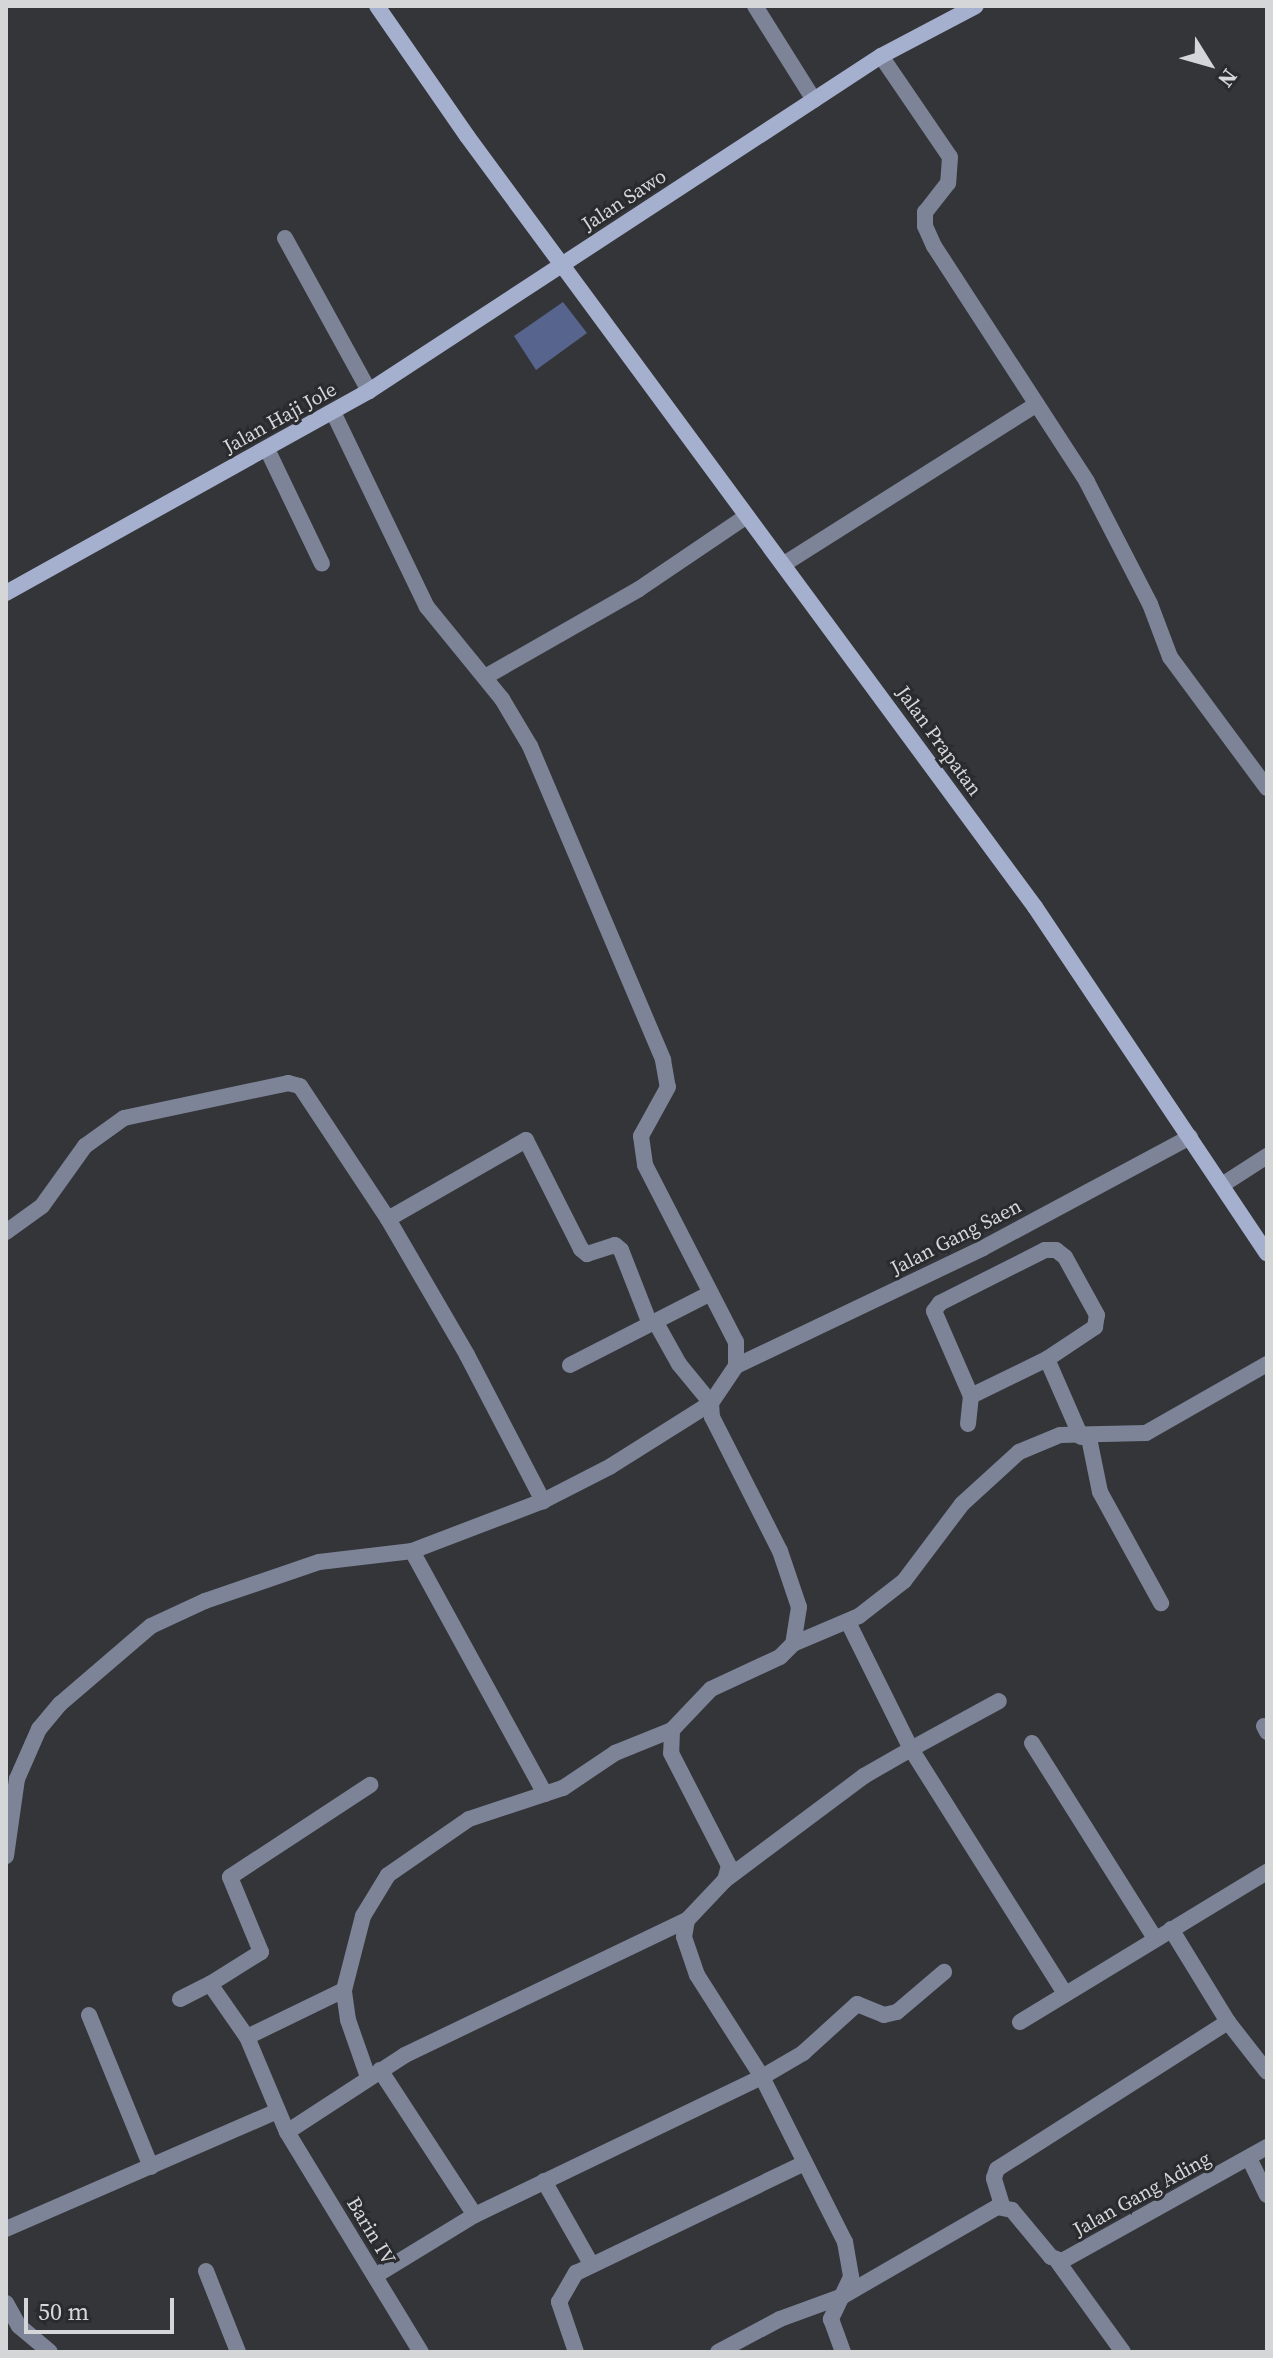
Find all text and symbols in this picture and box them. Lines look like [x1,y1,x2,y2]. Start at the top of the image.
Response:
north arrow [1169,24,1249,104]
text: N [1211,63,1245,94]
street label: Jalan Sawo [577,164,671,236]
street label: Jalan Haji Jole [219,377,341,459]
street label: Jalan Prapatan [891,681,987,801]
street label: Jalan Gang Saen [887,1194,1025,1280]
street label: Jalan Gang Ading [1069,2146,1215,2242]
street label: Barin IV [341,2193,401,2269]
scale bar [28,2282,178,2332]
text: 50 m [38,2295,89,2328]

